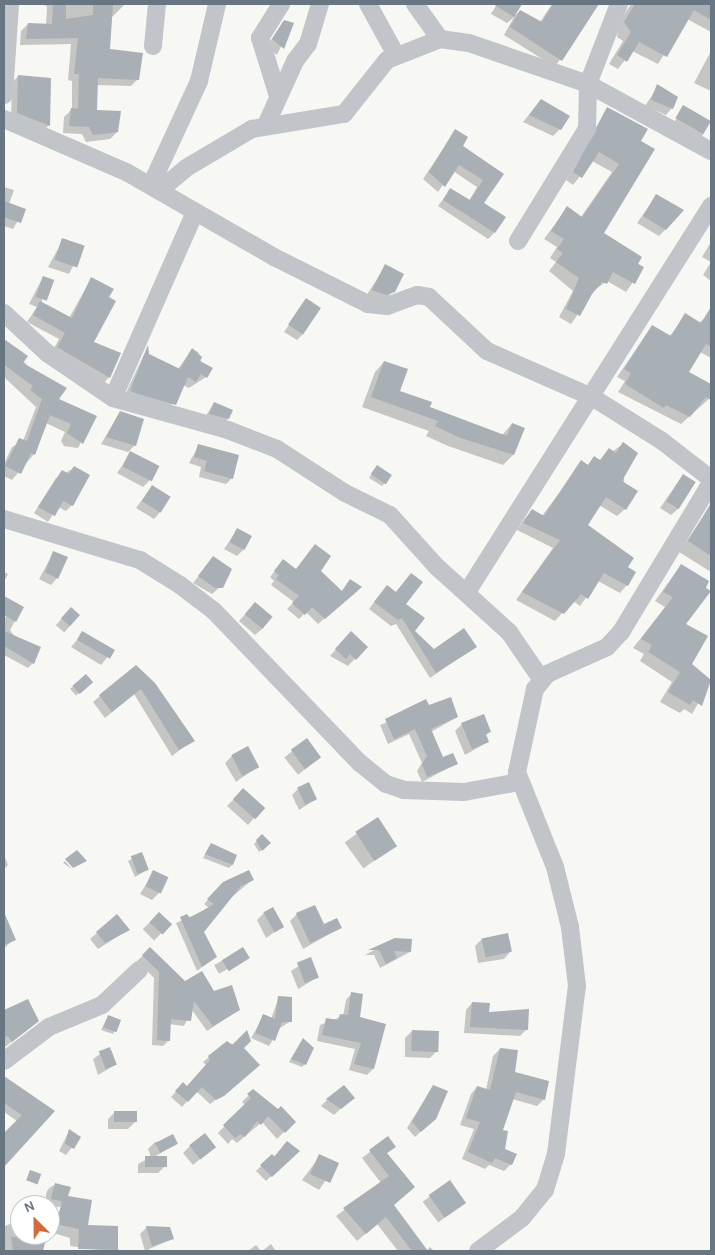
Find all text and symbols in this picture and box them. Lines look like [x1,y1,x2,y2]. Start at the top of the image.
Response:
north arrow [10,1195,60,1245]
text: N [21,1197,37,1216]

